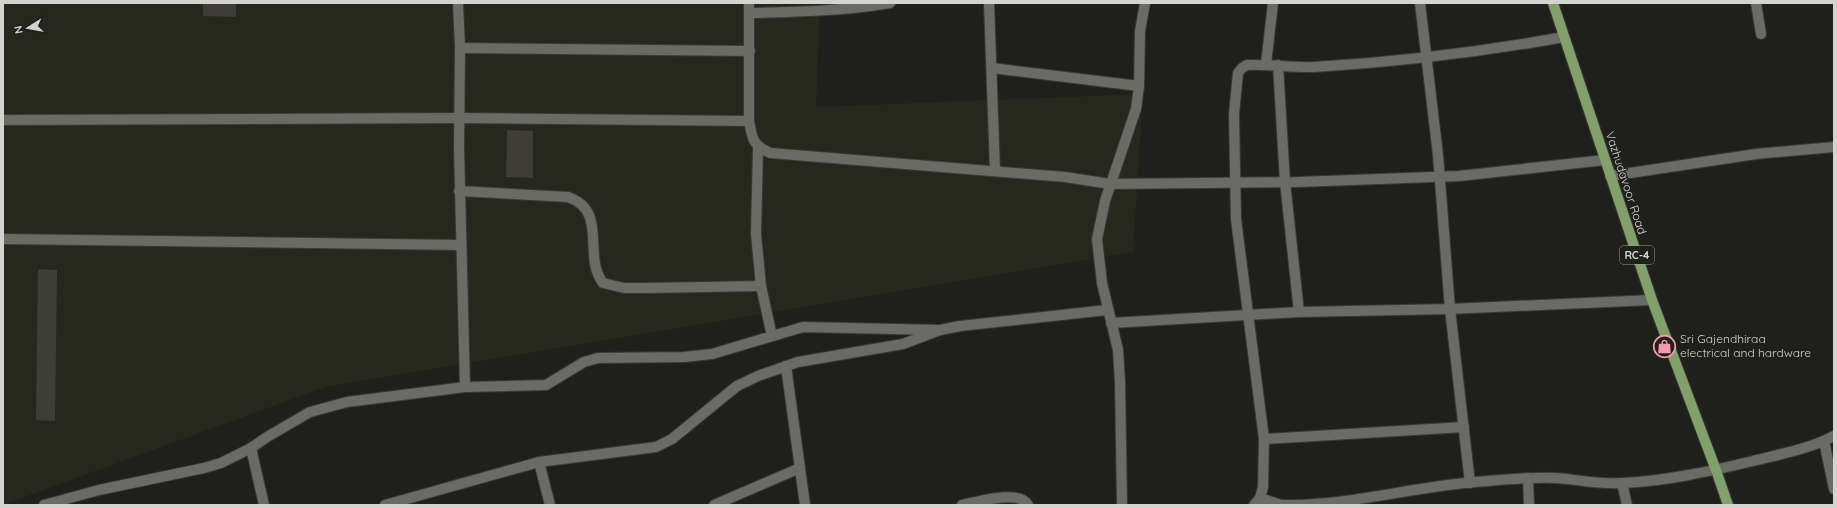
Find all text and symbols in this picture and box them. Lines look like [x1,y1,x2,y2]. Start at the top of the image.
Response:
north arrow [8,8,48,48]
text: N [11,25,26,35]
street label: Vazhudavoor Road [1603,129,1650,236]
road number: RC-4 [1620,246,1654,264]
place label: Sri Gajendhiraa electrical and hardware [1680,331,1811,360]
shop icon: Sri Gajendhiraa electrical and hardware [1651,333,1677,359]

